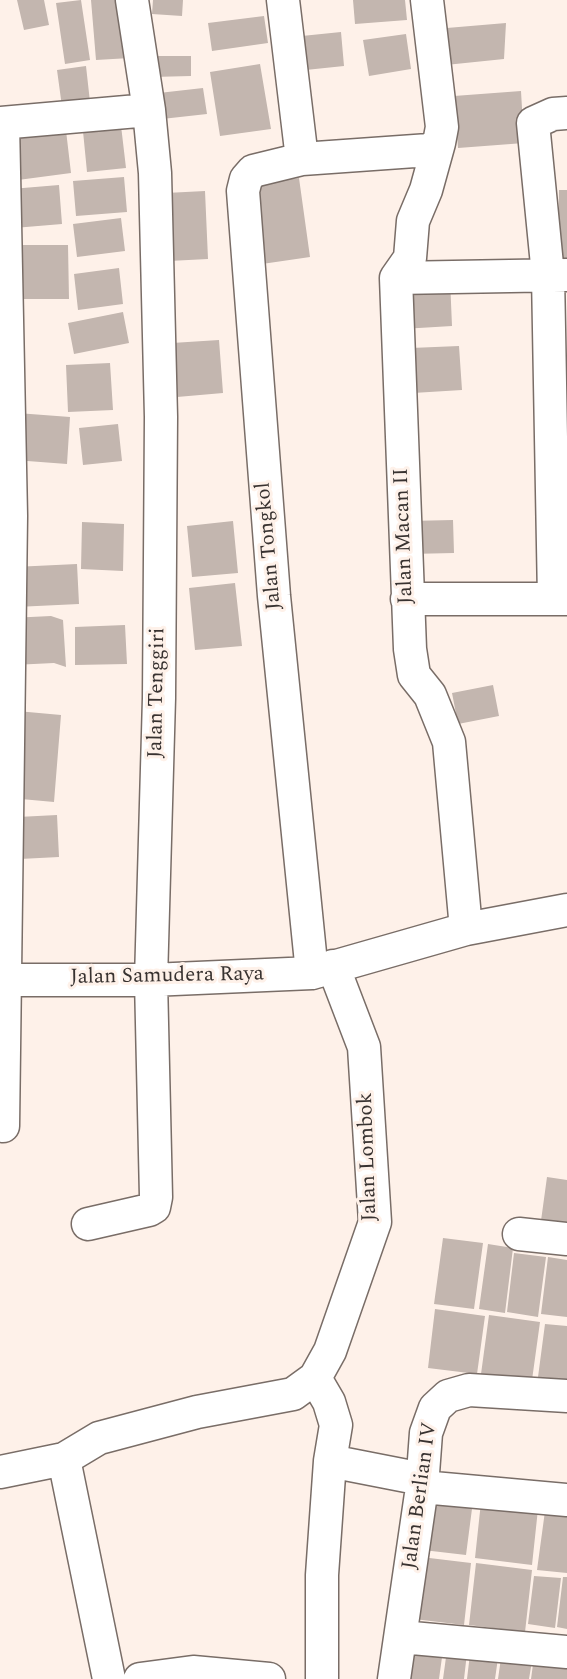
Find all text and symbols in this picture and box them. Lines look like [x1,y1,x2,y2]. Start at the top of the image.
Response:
street label: Jalan Macan II [390,467,420,605]
street label: Jalan Tongkol [252,481,288,611]
street label: Jalan Tenggiri [144,627,172,759]
street label: Jalan Samudera Raya [70,963,264,991]
street label: Jalan Lombok [354,1092,384,1222]
street label: Jalan Berlian IV [398,1421,444,1571]

